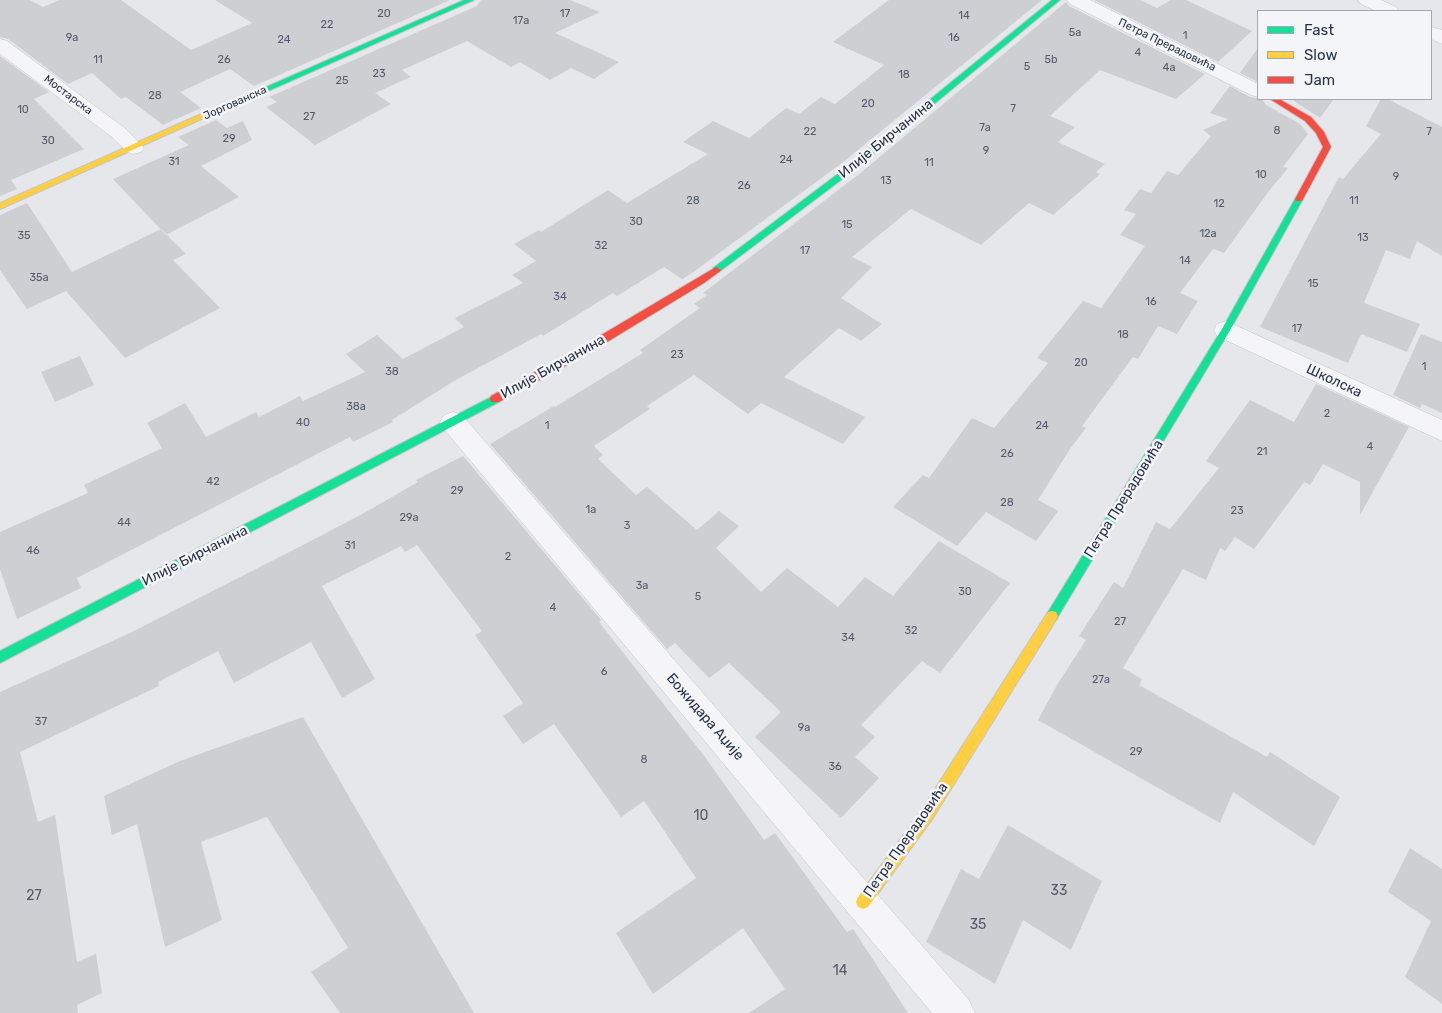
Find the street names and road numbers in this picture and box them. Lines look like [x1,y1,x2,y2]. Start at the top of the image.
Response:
street label: Петра Прерадовића [1116,16,1218,74]
street label: Мостарска [41,72,95,118]
street label: Јоргованска [201,83,269,123]
street label: Илије Бирчанина [835,96,937,182]
street label: Илије Бирчанина [498,331,608,403]
street label: Школска [1303,361,1365,401]
street label: Петра Прерадовића [1081,437,1167,561]
street label: Илије Бирчанина [139,522,251,590]
street label: Божидара Аџије [663,670,747,764]
street label: Петра Прерадовића [860,780,952,900]

